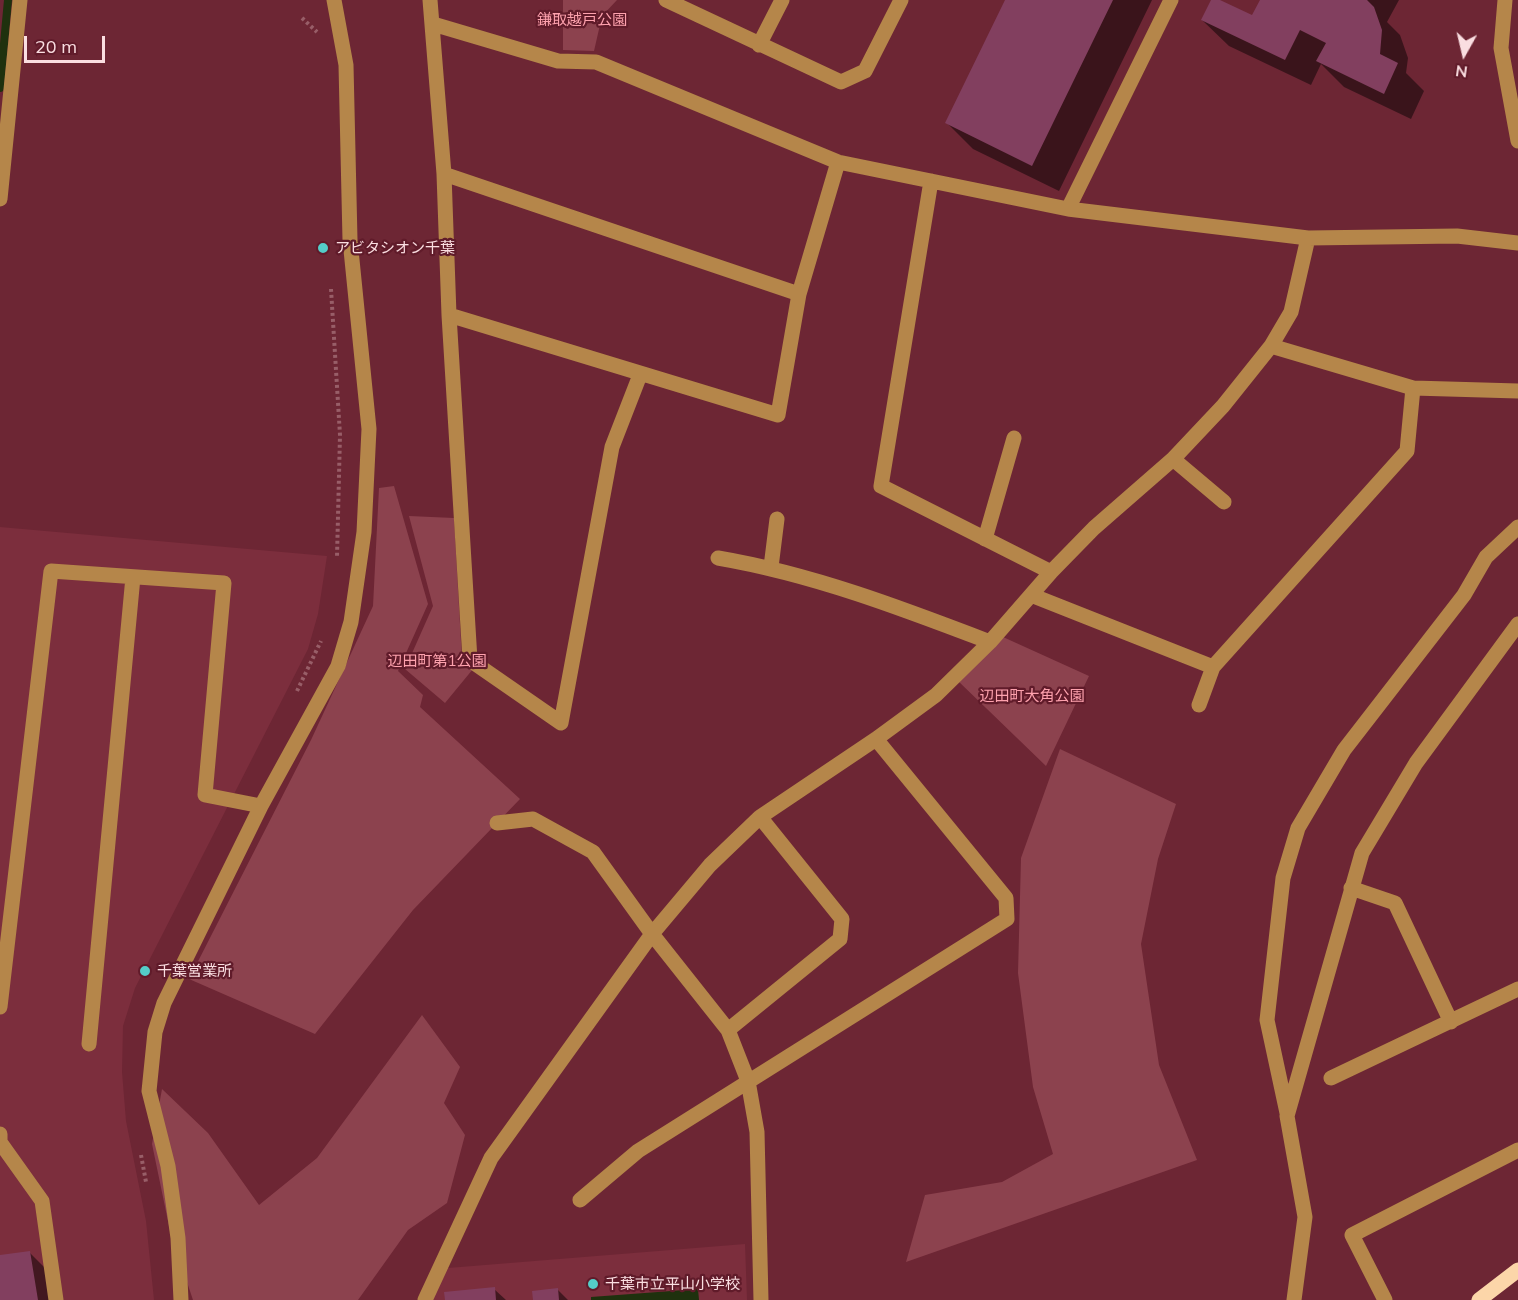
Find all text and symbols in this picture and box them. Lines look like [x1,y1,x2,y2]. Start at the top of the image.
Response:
park label: 鎌取越戸公園 [537,11,627,29]
scale bar [27,24,108,62]
north arrow [1434,24,1494,84]
text: 20 m [35,35,77,58]
text: N [1454,61,1469,83]
place label: アビタシオン千葉 [335,239,455,257]
marker: アビタシオン千葉 [316,241,330,255]
park label: 辺田町第1公園 [388,652,486,670]
park label: 辺田町大角公園 [980,687,1084,705]
place label: 千葉営業所 [157,962,232,980]
marker: 千葉営業所 [138,964,152,978]
place label: 千葉市立平山小学校 [605,1275,740,1293]
marker: 千葉市立平山小学校 [586,1277,600,1291]

